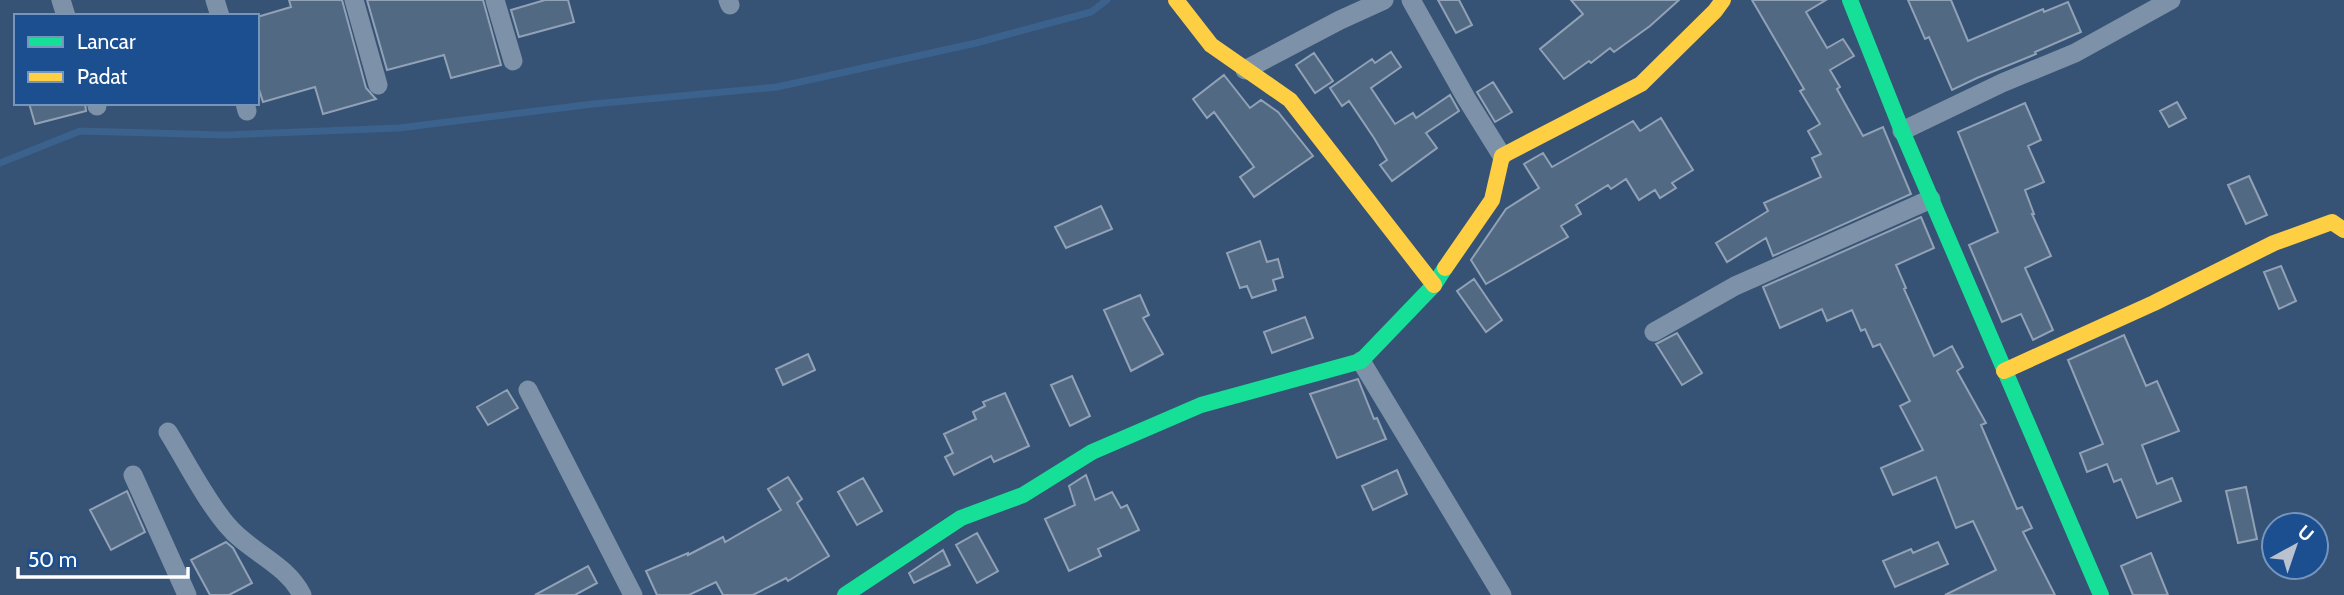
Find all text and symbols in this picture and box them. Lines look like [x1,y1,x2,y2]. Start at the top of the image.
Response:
legend [14,14,259,105]
text: Lancar [77,29,136,54]
text: Padat [77,64,127,89]
north arrow [2260,511,2330,581]
text: U [2293,520,2318,547]
scale bar [18,536,187,580]
text: 50 m [28,547,77,572]

